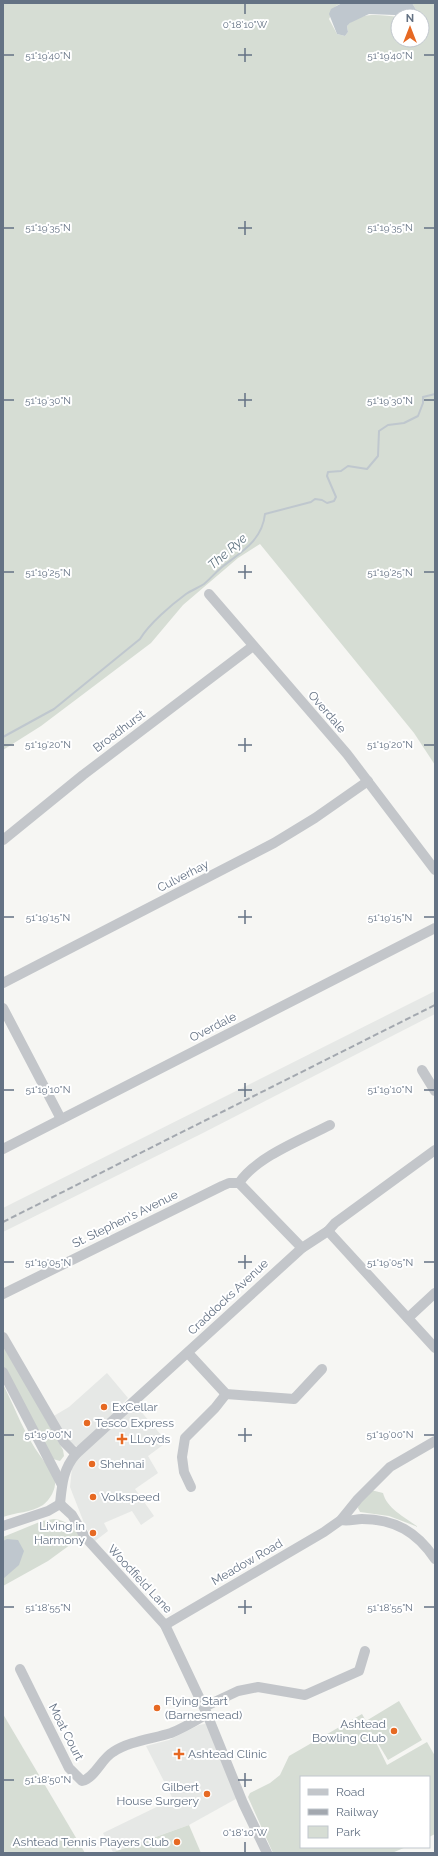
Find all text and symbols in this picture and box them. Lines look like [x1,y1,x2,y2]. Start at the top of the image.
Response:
north arrow [390,8,430,48]
text: N [406,12,414,25]
text: 0°18'10"W [223,19,268,30]
text: 51°19'40"N [25,50,71,61]
text: 51°19'40"N [367,50,413,61]
text: 51°19'35"N [25,222,71,233]
text: 51°19'35"N [367,222,413,233]
text: 51°19'30"N [25,395,71,406]
text: 51°19'30"N [367,395,413,406]
water label: The Rye [205,530,250,572]
text: 51°19'25"N [25,567,71,578]
text: 51°19'25"N [367,567,413,578]
street label: Overdale [305,688,349,736]
street label: Broadhurst [90,707,148,755]
text: 51°19'20"N [25,739,71,750]
text: 51°19'20"N [367,739,413,750]
street label: Culverhay [155,857,211,895]
text: 51°19'15"N [26,912,70,923]
text: 51°19'15"N [368,912,412,923]
street label: Overdale [187,1009,239,1045]
text: 51°19'10"N [25,1084,71,1095]
text: 51°19'10"N [367,1084,413,1095]
street label: St. Stephen's Avenue [70,1187,180,1251]
street label: Craddocks Avenue [185,1256,271,1338]
text: 51°19'05"N [25,1257,71,1268]
text: 51°19'05"N [367,1257,413,1268]
place label: ExCellar [112,1400,159,1414]
marker: ExCellar [99,1402,109,1412]
place label: Tesco Express [95,1416,174,1430]
marker: Tesco Express [82,1418,92,1428]
text: 51°19'00"N [25,1429,71,1440]
text: 51°19'00"N [367,1429,413,1440]
place label: LLoyds [130,1432,171,1446]
marker: LLoyds [117,1434,127,1444]
place label: Shehnai [100,1457,144,1471]
marker: Shehnai [87,1459,97,1469]
place label: Volkspeed [101,1490,160,1504]
marker: Volkspeed [88,1492,98,1502]
place label: Living in Harmony [34,1519,85,1547]
marker: Living in Harmony [88,1528,98,1538]
street label: Meadow Road [209,1536,285,1588]
street label: Woodfield Lane [105,1542,175,1616]
text: 51°18'55"N [25,1602,71,1613]
text: 51°18'55"N [367,1602,413,1613]
place label: Flying Start (Barnesmead) [165,1694,242,1722]
street label: Moat Court [46,1701,86,1763]
marker: Flying Start (Barnesmead) [152,1703,162,1713]
place label: Ashtead Bowling Club [312,1717,386,1745]
marker: Ashtead Bowling Club [389,1726,399,1736]
place label: Ashtead Clinic [188,1747,268,1761]
marker: Ashtead Clinic [173,1748,185,1760]
text: 51°18'50"N [25,1774,71,1785]
legend [300,1776,430,1848]
place label: Gilbert House Surgery [116,1780,199,1808]
text: Road [336,1785,365,1799]
marker: Gilbert House Surgery [202,1789,212,1799]
text: Railway [336,1805,379,1819]
text: Park [336,1825,361,1839]
text: 0°18'10"W [223,1827,268,1838]
place label: Ashtead Tennis Players Club [13,1835,169,1849]
marker: Ashtead Tennis Players Club [172,1837,182,1847]

